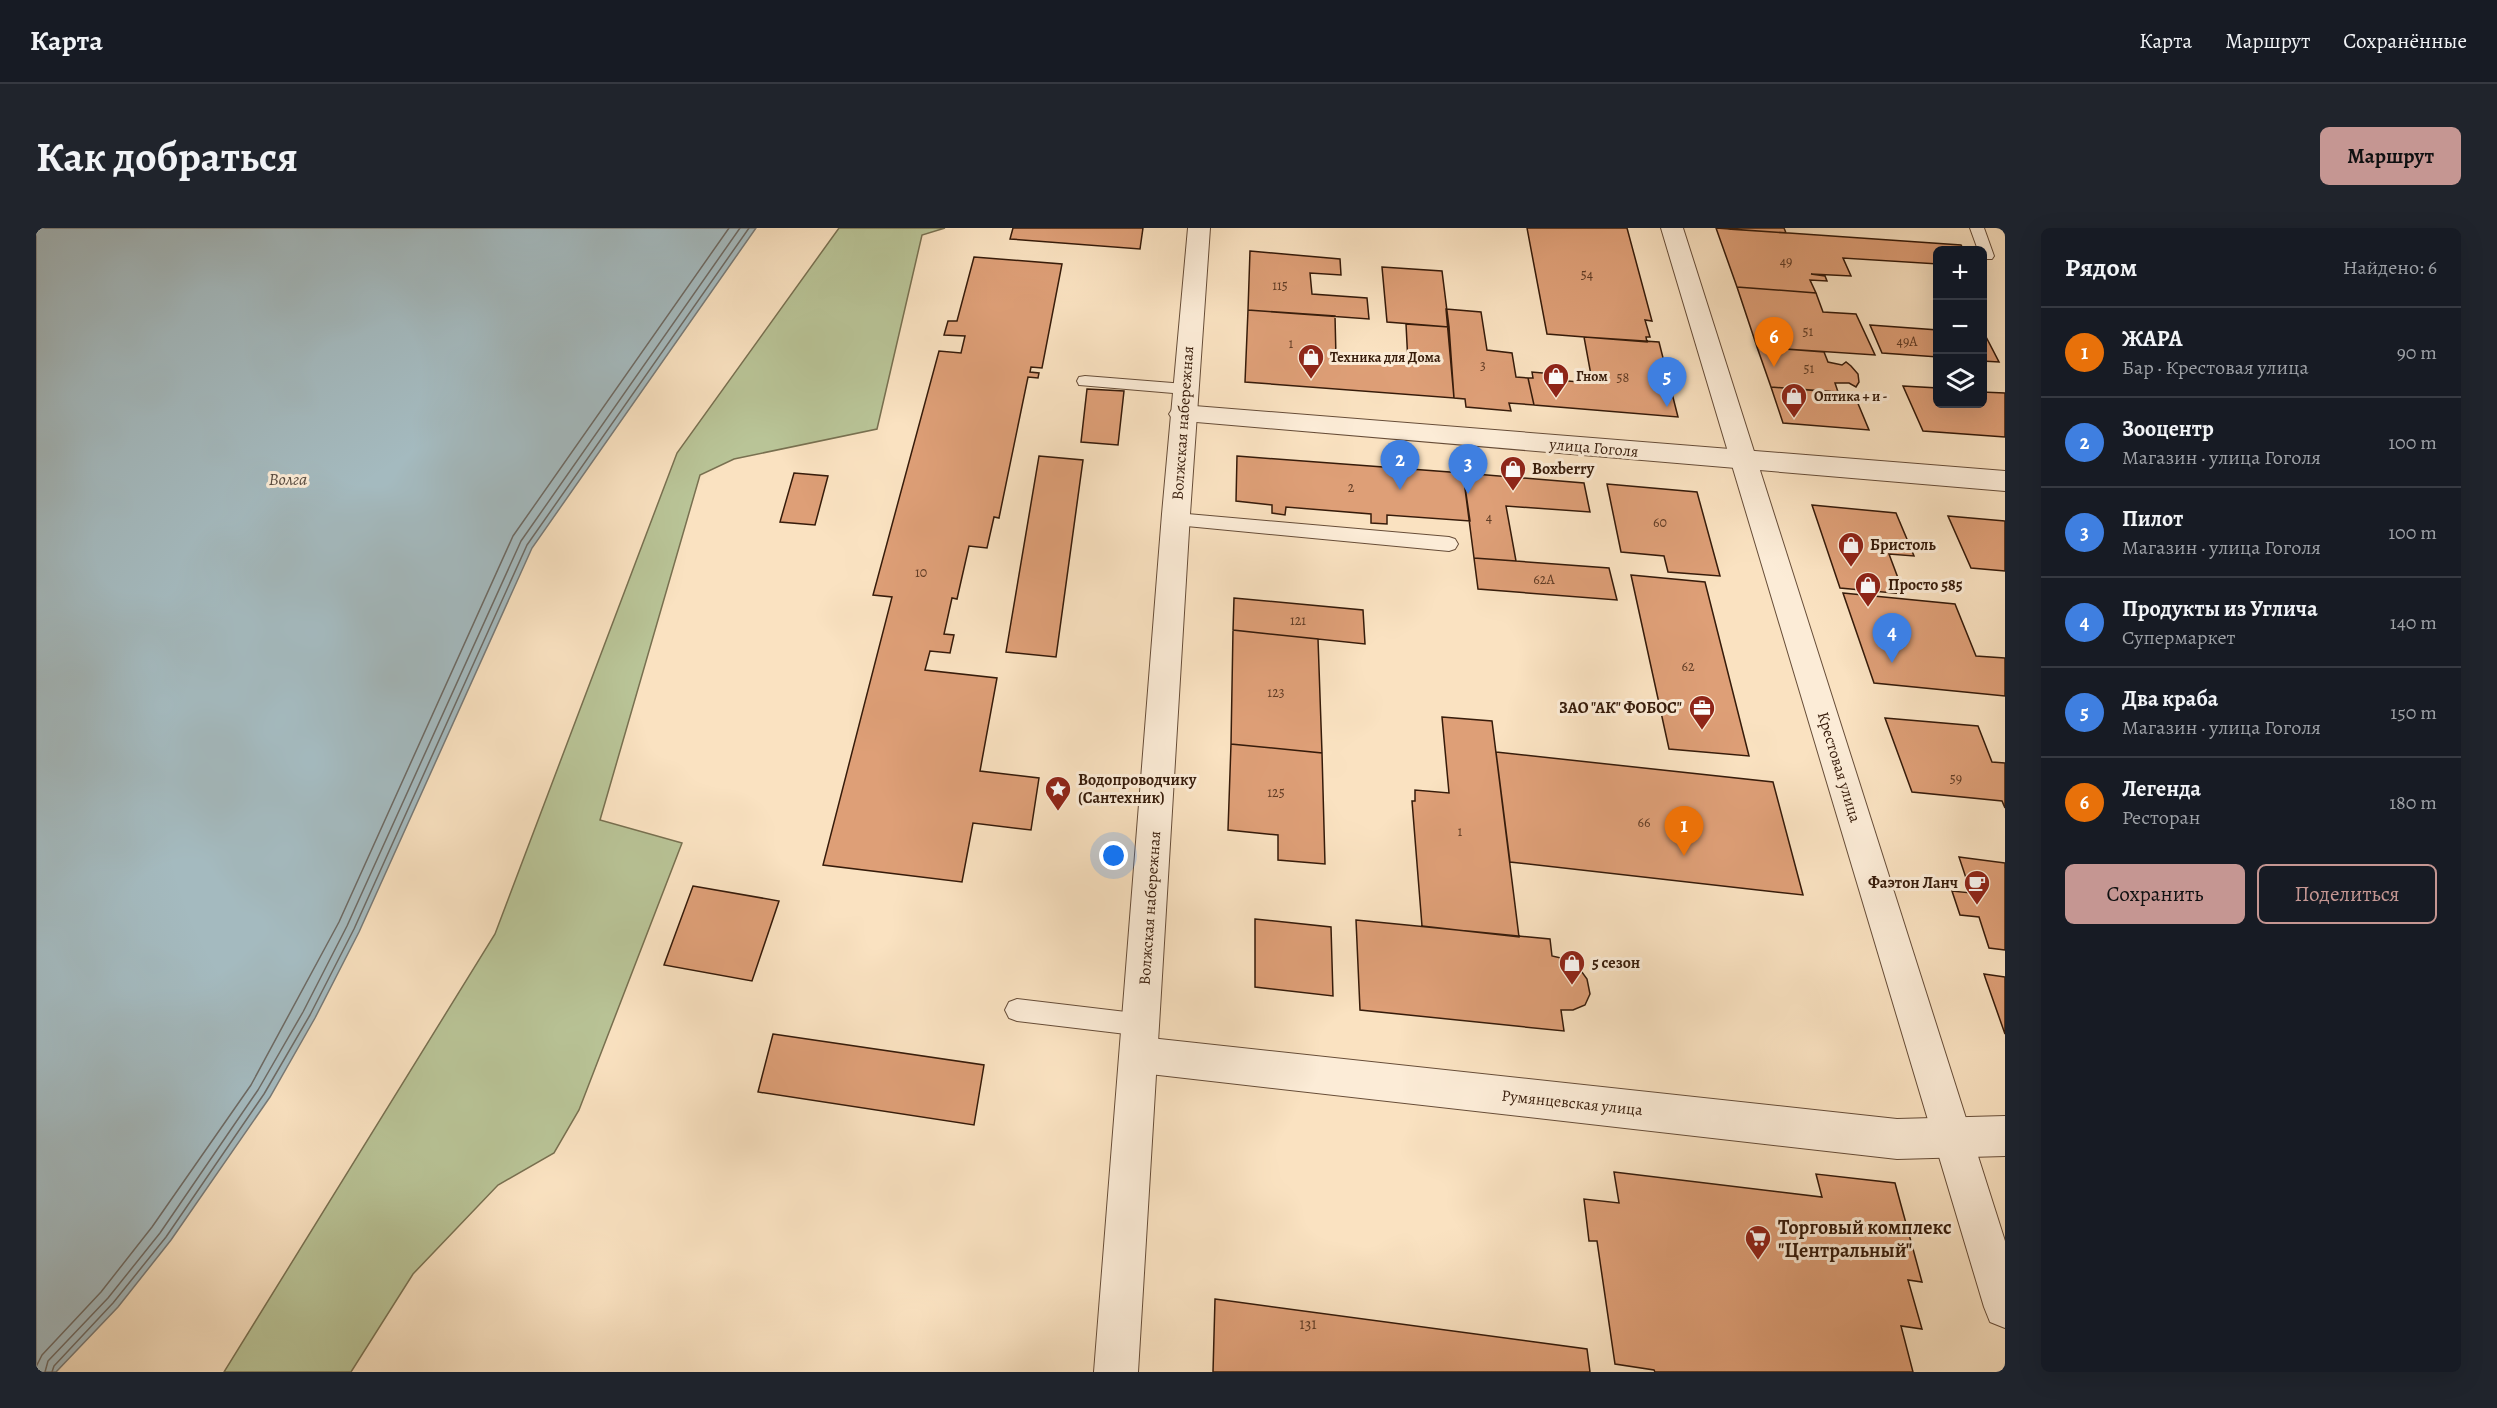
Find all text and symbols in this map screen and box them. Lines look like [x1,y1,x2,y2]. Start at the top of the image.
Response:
text: Карта [30,22,103,60]
text: Карта [2139,27,2192,55]
text: Маршрут [2225,27,2310,55]
text: Сохранённые [2343,27,2467,55]
button: Маршрут [2320,127,2461,185]
text: Как добраться [36,128,298,185]
map controls [1933,246,1987,408]
button: + [1933,246,1987,300]
text: Рядом [2065,250,2137,285]
house number: 49 [1780,252,1792,271]
text: Найдено: 6 [2343,254,2437,281]
house number: 54 [1581,265,1593,284]
house number: 115 [1272,276,1288,295]
button: − [1933,300,1987,354]
pin: 6 [1754,318,1794,367]
house number: 51 [1803,322,1814,341]
text: ЖАРА [2122,324,2182,354]
house number: 49А [1897,332,1918,351]
house number: 1 [1289,334,1294,353]
text: 1 [2081,339,2088,366]
text: 90 m [2397,339,2437,366]
shop icon: Техника для Дома [1296,342,1326,380]
street label: Волжская набережная [1167,345,1199,501]
place label: Техника для Дома [1330,348,1441,367]
button: layers [1933,354,1987,408]
text: Бар · Крестовая улица [2122,354,2309,381]
house number: 3 [1480,356,1486,375]
pin: 5 [1648,358,1686,407]
house number: 51 [1804,359,1815,378]
shop icon: Гном [1541,361,1571,399]
place label: Гном [1576,367,1608,386]
house number: 58 [1617,368,1630,387]
shop icon: Оптика + и - [1779,381,1809,419]
place label: Оптика + и - [1814,387,1888,406]
text: Зооцентр [2122,414,2214,444]
text: 2 [2080,429,2089,456]
text: 100 m [2388,429,2437,456]
street label: улица Гоголя [1548,433,1640,463]
pin: 2 [1380,440,1420,490]
pin: 3 [1448,444,1488,494]
text: Магазин · улица Гоголя [2122,444,2321,471]
shop icon: Boxberry [1498,454,1528,492]
place label: Boxberry [1532,458,1595,480]
water label: Волга [269,467,307,491]
house number: 2 [1348,478,1355,497]
text: Пилот [2122,504,2183,534]
house number: 4 [1486,508,1492,527]
house number: 60 [1653,513,1667,532]
text: 3 [2080,519,2089,546]
text: 100 m [2388,519,2437,546]
shop icon: Бристоль [1836,530,1866,568]
place label: Бристоль [1870,534,1937,556]
text: Магазин · улица Гоголя [2122,534,2321,561]
house number: 10 [915,563,927,582]
house number: 62А [1533,570,1555,589]
shop icon: Просто 585 [1853,570,1883,608]
place label: Просто 585 [1888,574,1963,596]
text: Продукты из Углича [2122,594,2318,624]
text: 4 [2080,609,2089,636]
text: 140 m [2390,609,2437,636]
house number: 121 [1290,611,1306,630]
pin: 4 [1872,614,1912,663]
text: Супермаркет [2122,624,2236,651]
house number: 62 [1681,657,1695,676]
house number: 123 [1267,683,1285,702]
text: Два краба [2122,684,2218,714]
office icon: ЗАО "АК" ФОБОС" [1687,693,1717,731]
place label: ЗАО "АК" ФОБОС" [1559,697,1682,719]
text: 5 [2080,699,2089,726]
text: 150 m [2390,699,2437,726]
street label: Крестовая улица [1812,709,1866,826]
text: Магазин · улица Гоголя [2122,714,2321,741]
place label: Водопроводчику (Сантехник) [1078,769,1197,809]
house number: 59 [1950,769,1962,788]
place icon: Водопроводчику (Сантехник) [1043,774,1073,812]
text: Легенда [2122,774,2201,804]
house number: 125 [1267,783,1285,802]
text: 6 [2080,789,2089,816]
text: 180 m [2389,789,2437,816]
text: Ресторан [2122,804,2200,831]
pin: 1 [1664,806,1704,856]
house number: 66 [1638,813,1650,832]
house number: 1 [1458,822,1463,841]
street label: Волжская набережная [1134,830,1166,986]
your location [1099,841,1128,870]
button: Сохранить [2065,864,2245,924]
button: Поделиться [2257,864,2437,924]
cafe icon: Фаэтон Ланч [1962,868,1992,906]
place label: Фаэтон Ланч [1868,872,1958,894]
shop icon: 5 сезон [1557,948,1587,986]
place label: 5 сезон [1592,952,1640,974]
street label: Румянцевская улица [1500,1085,1644,1121]
place label: Торговый комплекс "Центральный" [1778,1214,1952,1264]
supermarket icon: Торговый комплекс "Центральный" [1743,1223,1773,1261]
house number: 131 [1299,1313,1317,1335]

